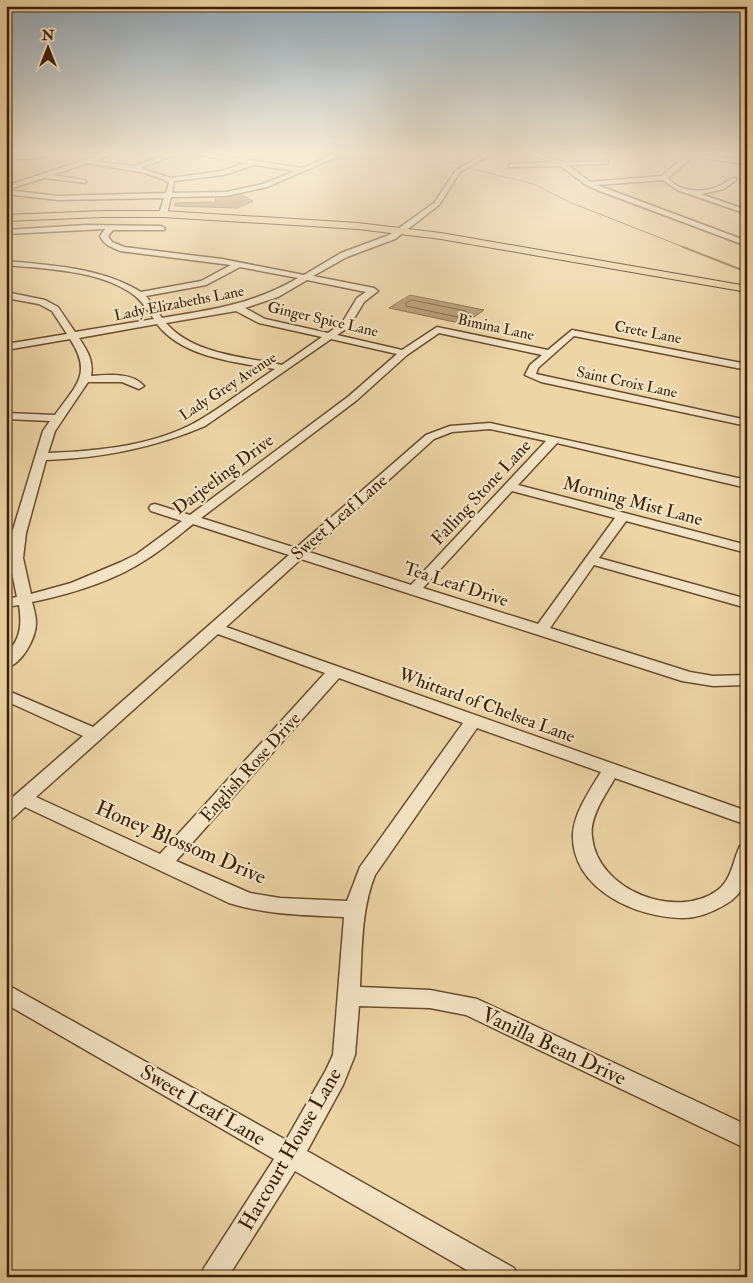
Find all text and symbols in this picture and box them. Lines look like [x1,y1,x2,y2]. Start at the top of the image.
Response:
north arrow [22,22,72,72]
text: N [41,27,55,44]
street label: Lady Elizabeths Lane [113,282,246,325]
street label: Ginger Spice Lane [265,298,380,342]
street label: Bimina Lane [456,310,536,345]
street label: Crete Lane [613,317,683,348]
street label: Lady Grey Avenue [176,348,280,425]
street label: Saint Croix Lane [575,363,679,402]
street label: Darjeeling Drive [168,429,279,520]
street label: Falling Stone Lane [426,434,537,550]
street label: Sweet Leaf Lane [286,469,393,566]
street label: Morning Mist Lane [560,472,706,531]
street label: Tea Leaf Drive [401,557,511,612]
street label: Whittard of Chelsea Lane [394,662,579,748]
street label: English Rose Drive [195,707,306,827]
street label: Honey Blossom Drive [91,794,270,891]
street label: Vanilla Bean Drive [477,1001,631,1092]
street label: Sweet Leaf Lane [135,1059,270,1152]
street label: Harcourt House Lane [233,1063,348,1236]

